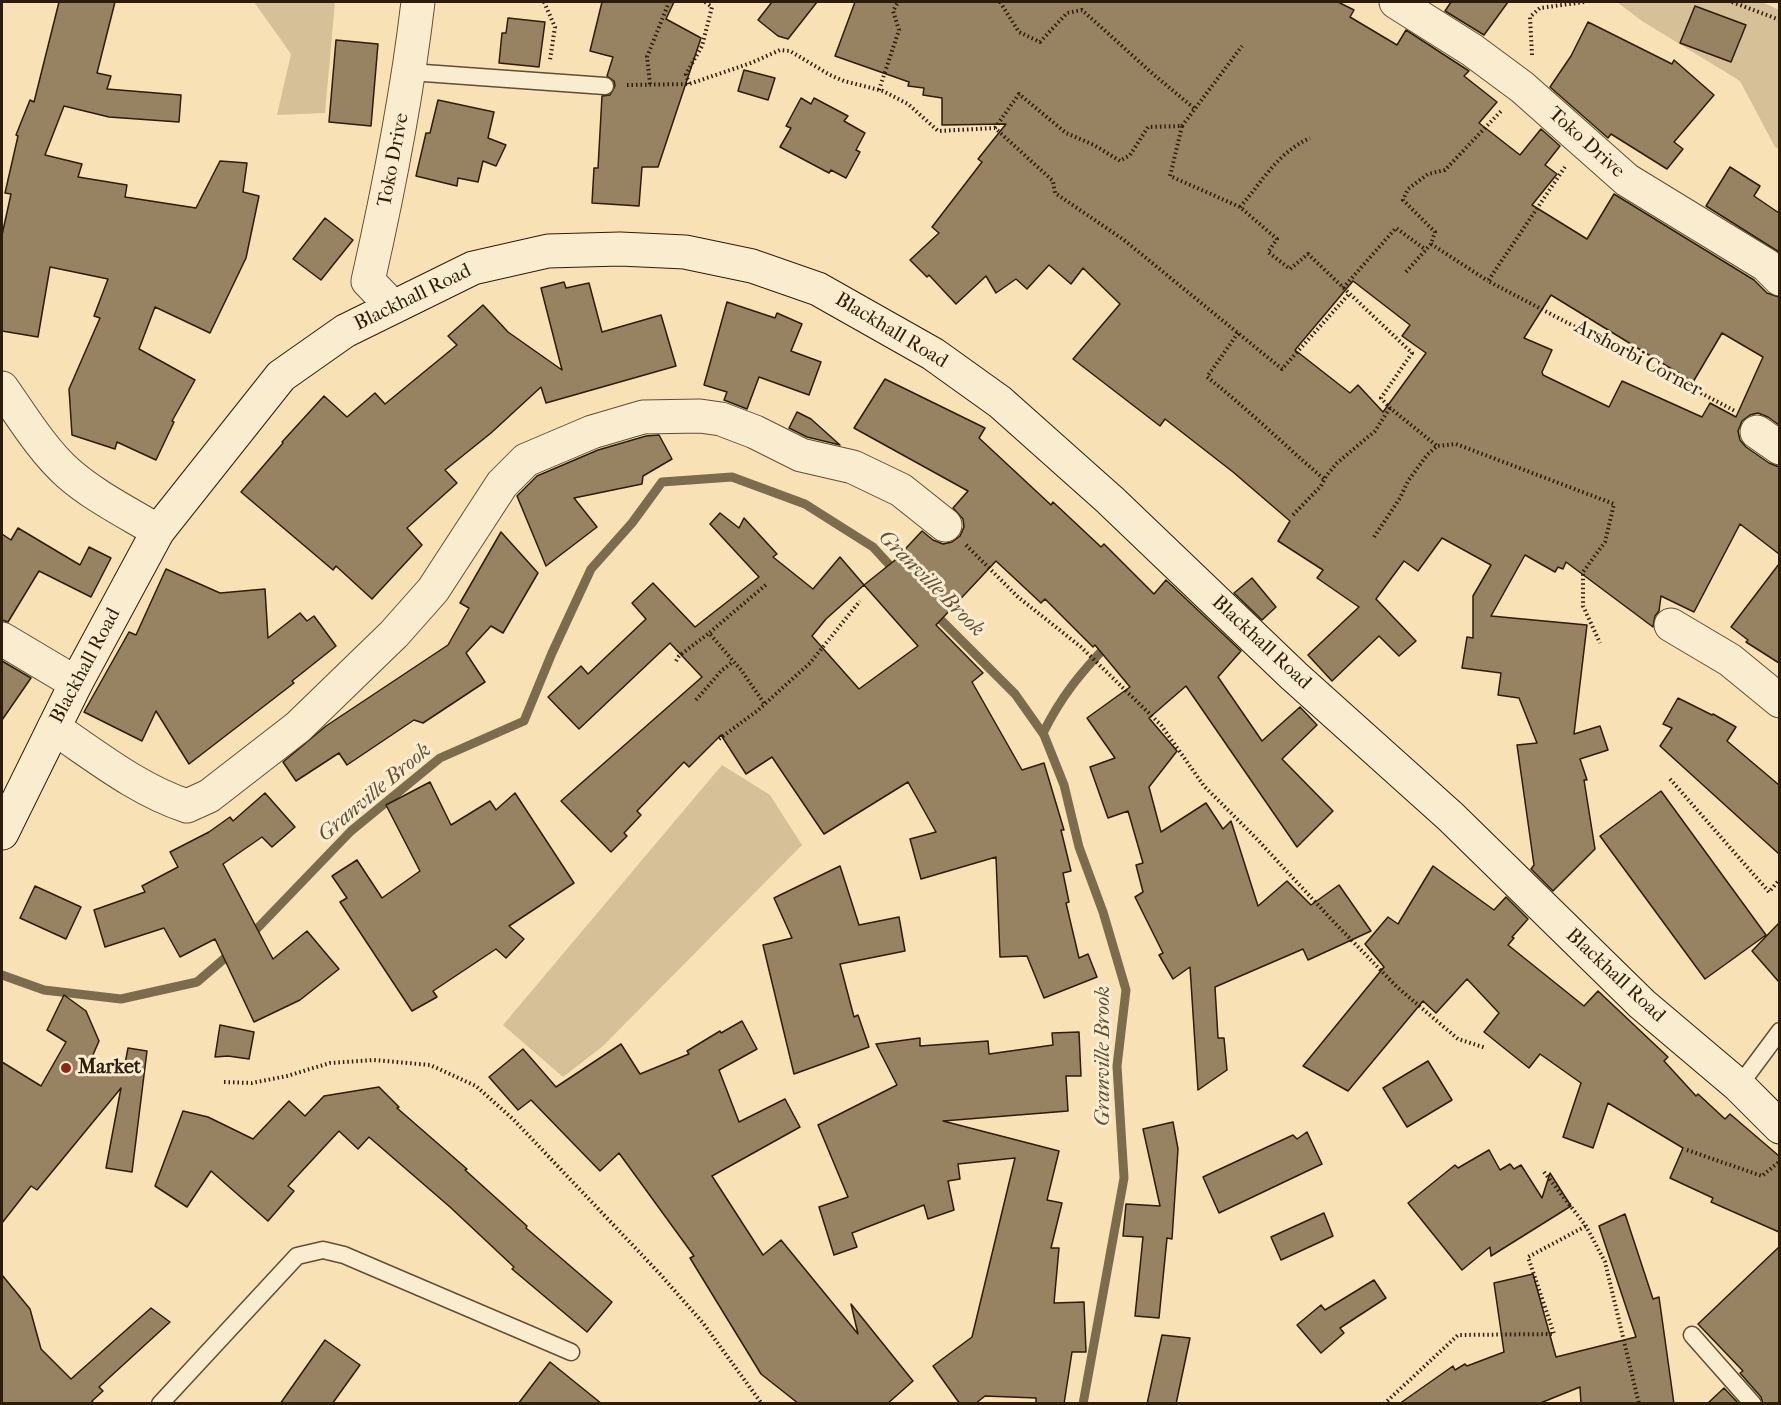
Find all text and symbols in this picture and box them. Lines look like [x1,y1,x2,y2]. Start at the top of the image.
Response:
street label: Toko Drive [1543,102,1629,184]
street label: Toko Drive [373,111,415,209]
street label: Blackhall Road [351,259,475,337]
street label: Blackhall Road [830,288,952,374]
street label: Arshorbi Corner [1570,315,1706,403]
water label: Granville Brook [873,526,989,642]
street label: Blackhall Road [1206,591,1316,695]
street label: Blackhall Road [46,604,126,728]
water label: Granville Brook [313,738,437,848]
street label: Blackhall Road [1560,924,1670,1028]
water label: Granville Brook [1091,986,1117,1126]
place label: Market [78,1056,141,1080]
marker: Market [59,1061,73,1075]

